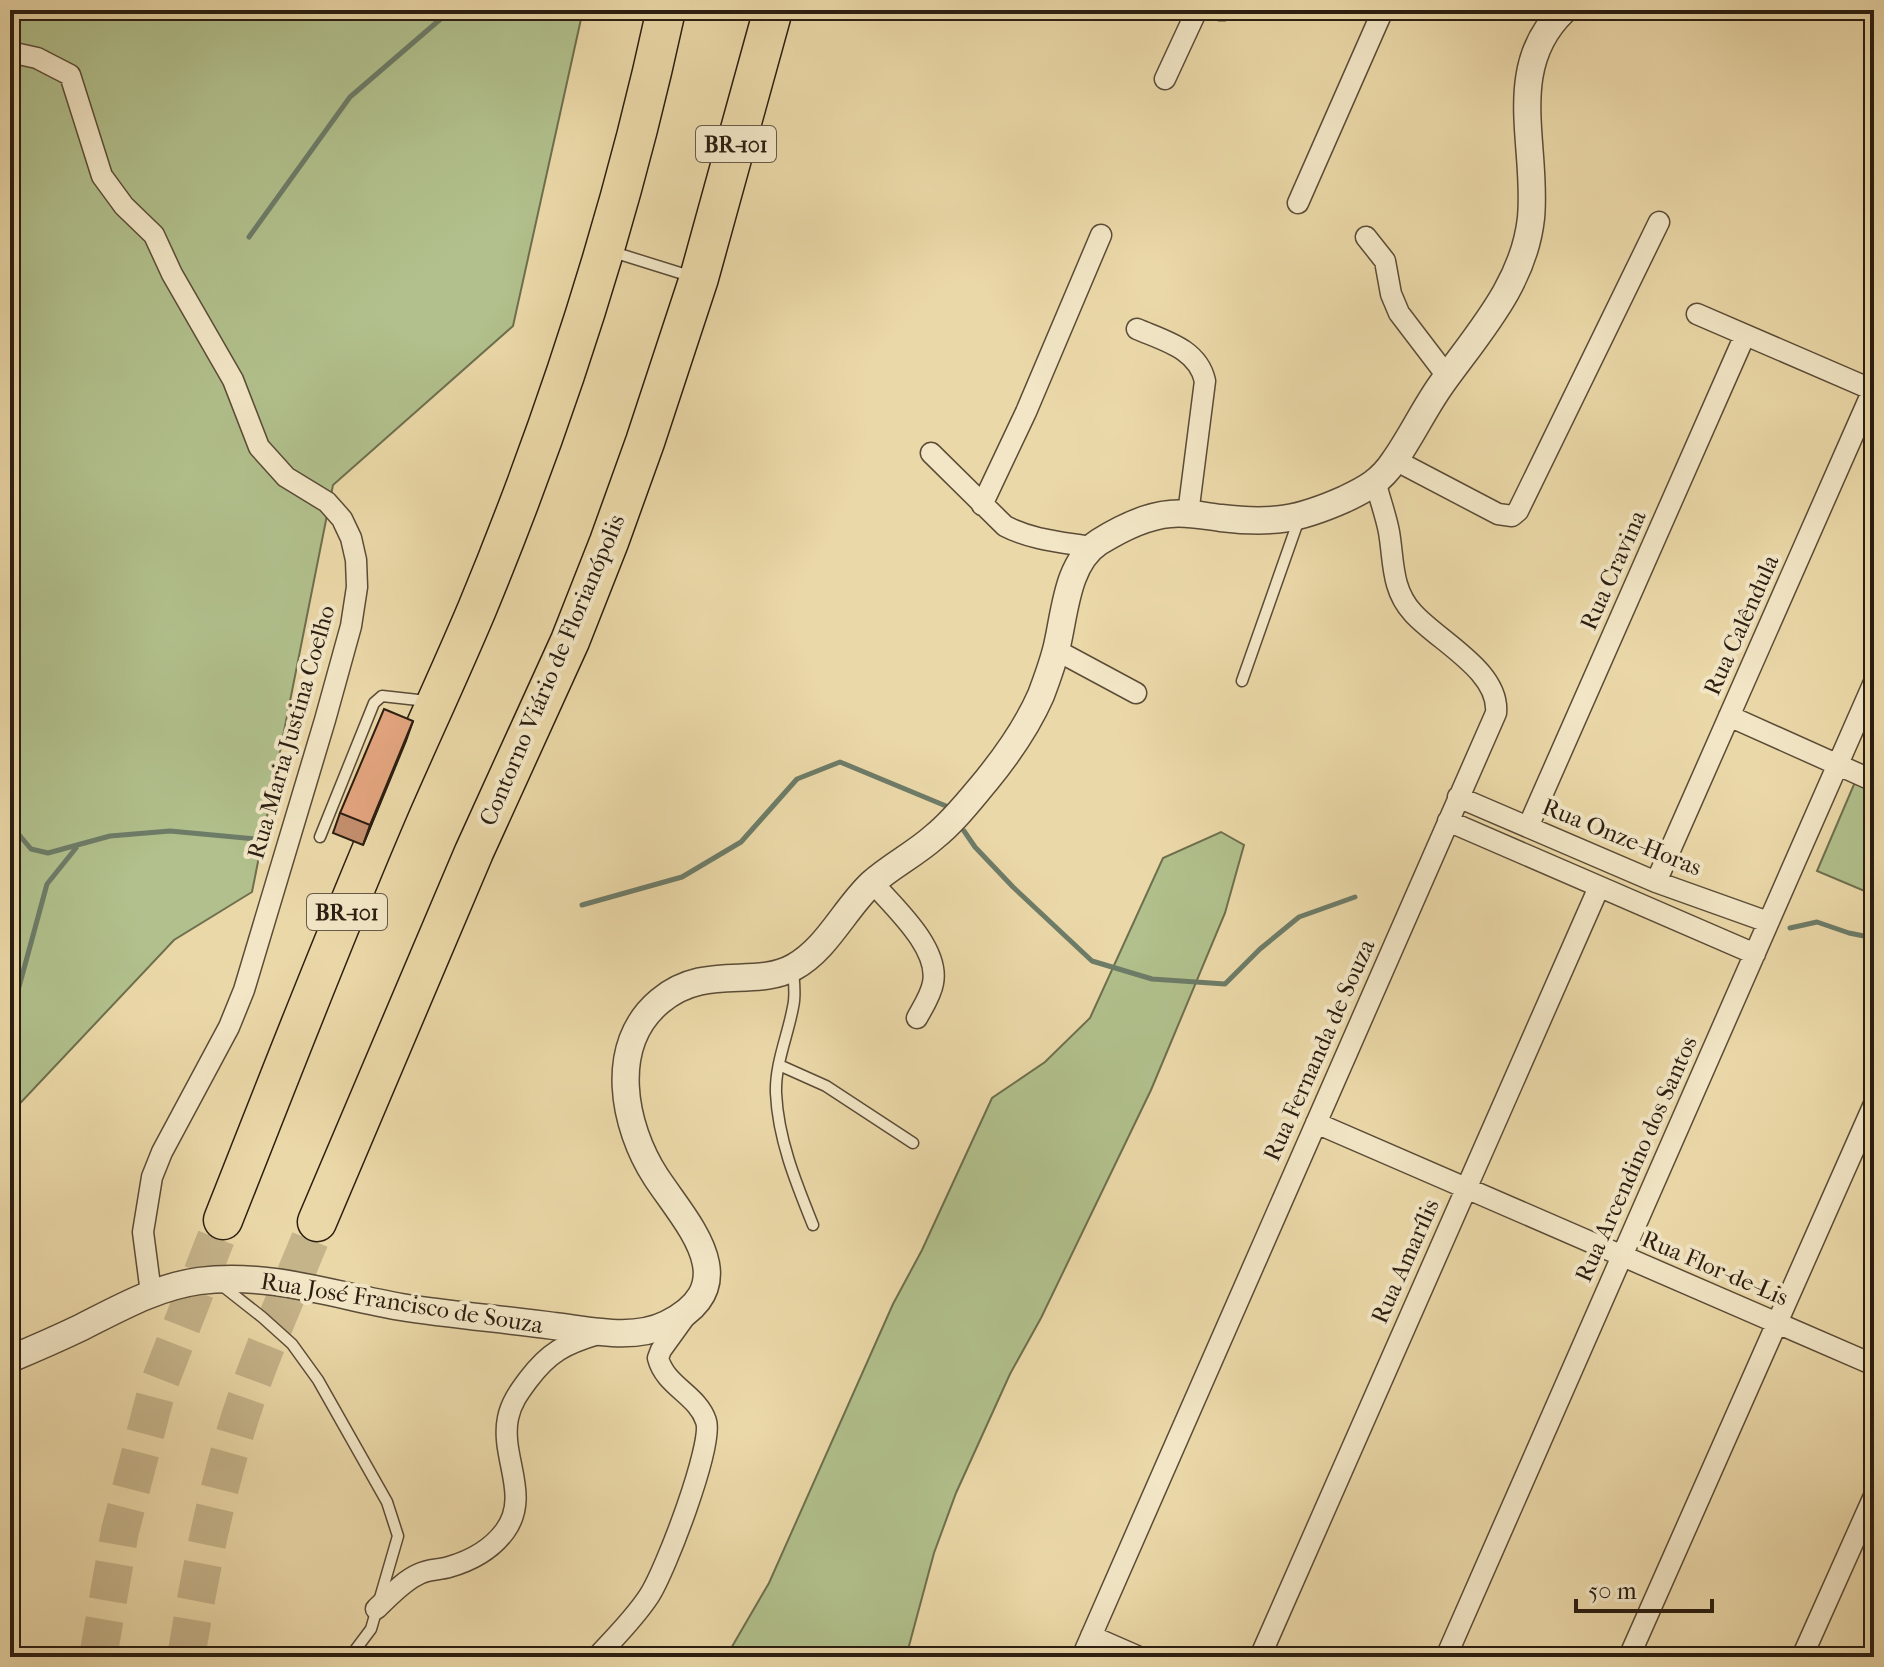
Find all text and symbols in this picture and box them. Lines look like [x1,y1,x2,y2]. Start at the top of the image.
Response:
road number: BR-101 [696,126,776,162]
street label: Rua Cravina [1574,505,1652,634]
street label: Contorno Viário de Florianópolis [474,510,631,830]
street label: Rua Calêndula [1698,550,1785,699]
street label: Rua Maria Justina Coelho [241,602,341,862]
street label: Rua Onze-Horas [1538,792,1706,882]
road number: BR-101 [307,894,387,930]
street label: Rua Fernanda de Souza [1257,934,1381,1165]
street label: Rua Arcendino dos Santos [1569,1032,1703,1286]
street label: Rua Amarílis [1365,1194,1445,1328]
street label: Rua Flor-de-Lis [1638,1225,1793,1311]
street label: Rua José Francisco de Souza [259,1267,546,1339]
scale bar [1576,1563,1712,1613]
text: 50 m [1588,1577,1637,1605]

